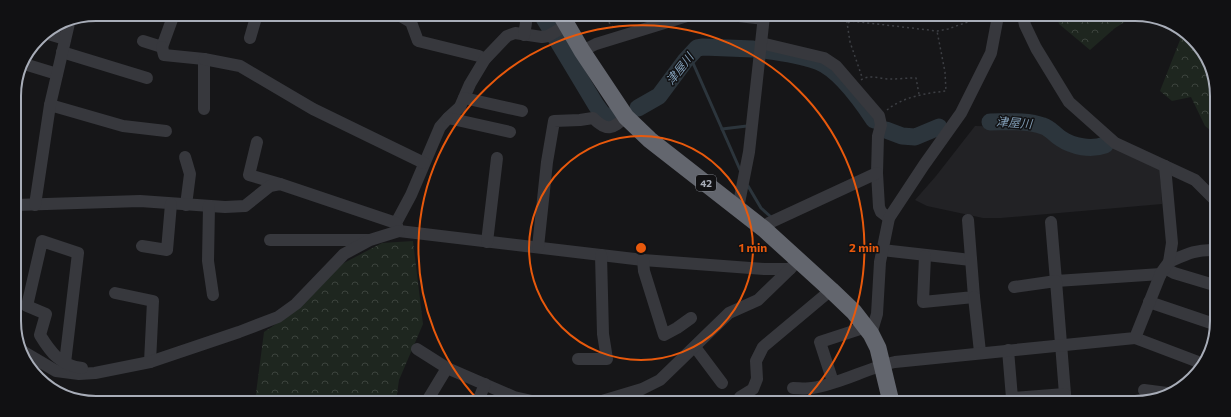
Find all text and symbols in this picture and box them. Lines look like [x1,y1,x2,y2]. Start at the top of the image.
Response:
water label: 津屋川 [663,48,697,87]
water label: 津屋川 [996,114,1035,130]
road number: 42 [696,175,716,191]
text: 1 min [739,240,767,254]
text: 2 min [849,240,879,254]
centre of rings [634,241,648,255]

